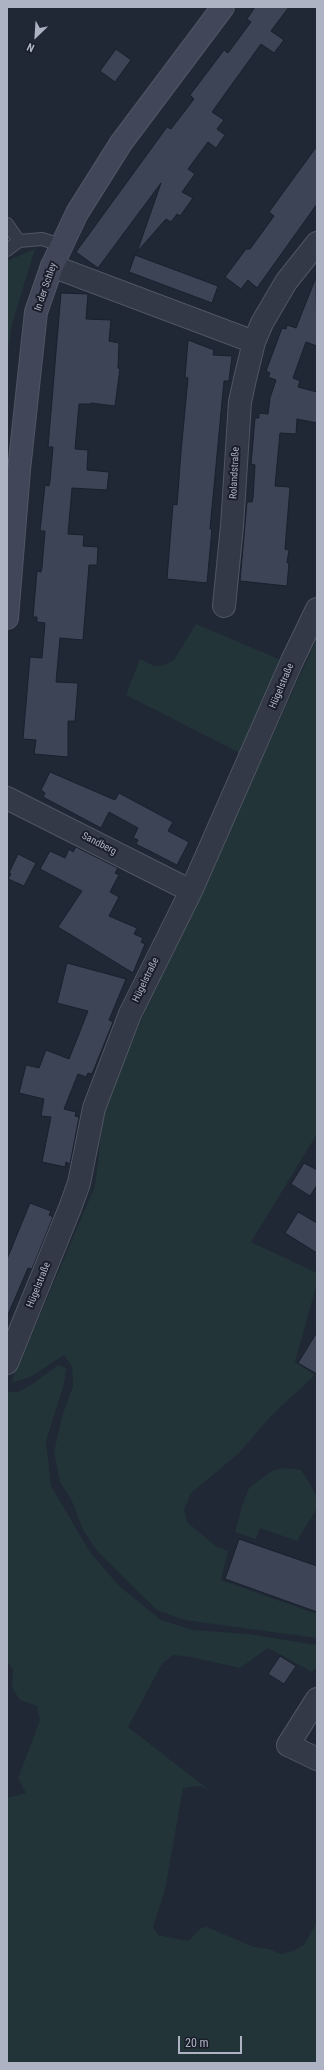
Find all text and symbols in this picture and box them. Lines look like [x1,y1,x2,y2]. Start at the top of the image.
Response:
north arrow [16,16,56,56]
text: N [25,40,37,55]
street label: In der Schley [32,261,60,313]
street label: Rolandstraße [228,447,242,499]
street label: Hügelstraße [267,662,297,710]
street label: Sandberg [80,830,118,858]
street label: Hügelstraße [130,956,162,1004]
street label: Hügelstraße [24,1260,54,1310]
scale bar [180,2028,244,2054]
text: 20 m [185,2036,209,2050]

